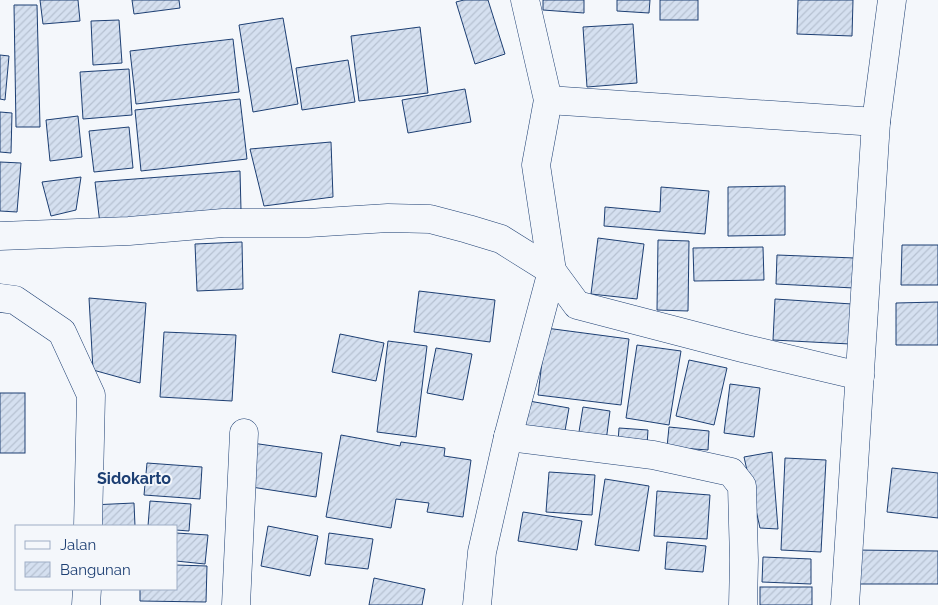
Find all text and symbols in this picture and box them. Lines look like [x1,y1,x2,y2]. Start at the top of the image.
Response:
district label: Sidokarto [97,469,171,488]
legend [15,525,178,590]
text: Jalan [60,536,96,554]
text: Bangunan [60,561,131,579]

